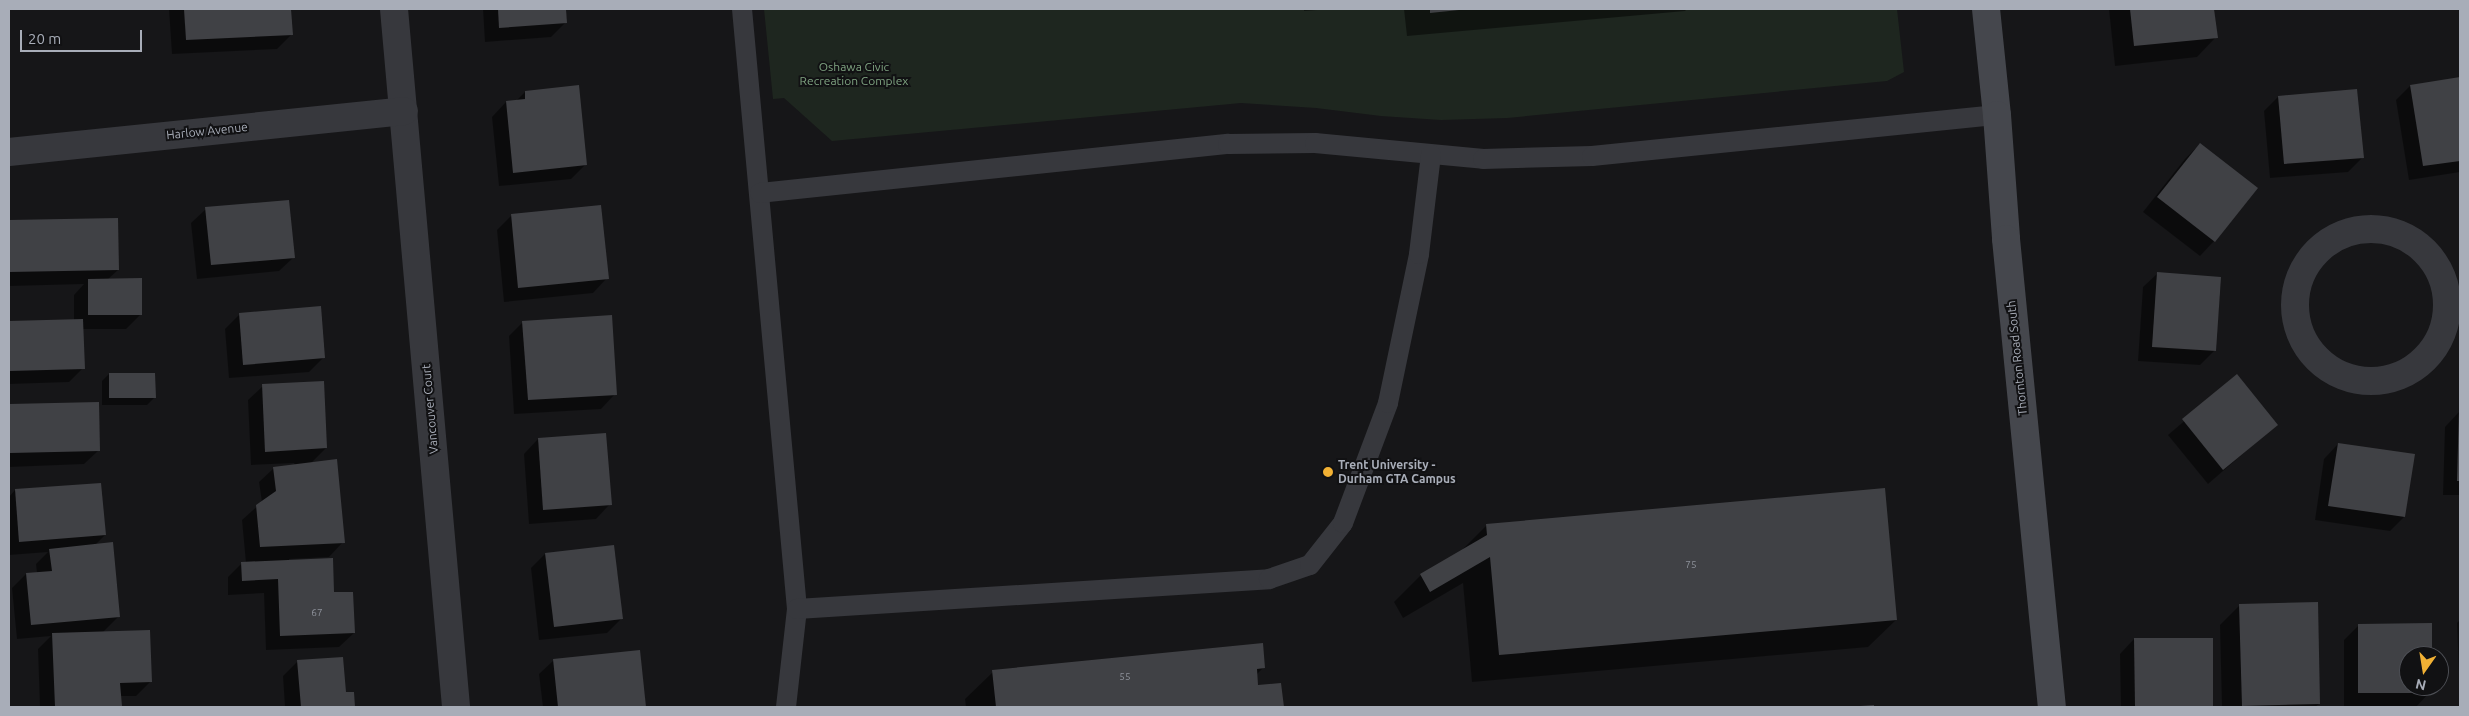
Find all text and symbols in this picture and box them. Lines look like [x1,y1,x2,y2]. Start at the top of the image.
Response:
scale bar [22,20,145,52]
text: 20 m [28,30,61,47]
park label: Oshawa Civic Recreation Complex [800,60,908,88]
street label: Harlow Avenue [166,120,248,142]
street label: Thornton Road South [2004,300,2030,416]
street label: Vancouver Court [419,364,441,454]
place label: Trent University - Durham GTA Campus [1338,458,1456,486]
marker: Trent University - Durham GTA Campus [1322,466,1334,478]
house number: 75 [1685,559,1697,571]
house number: 67 [311,607,323,619]
north arrow [2399,646,2449,696]
house number: 55 [1119,671,1131,683]
text: N [2414,676,2428,694]

